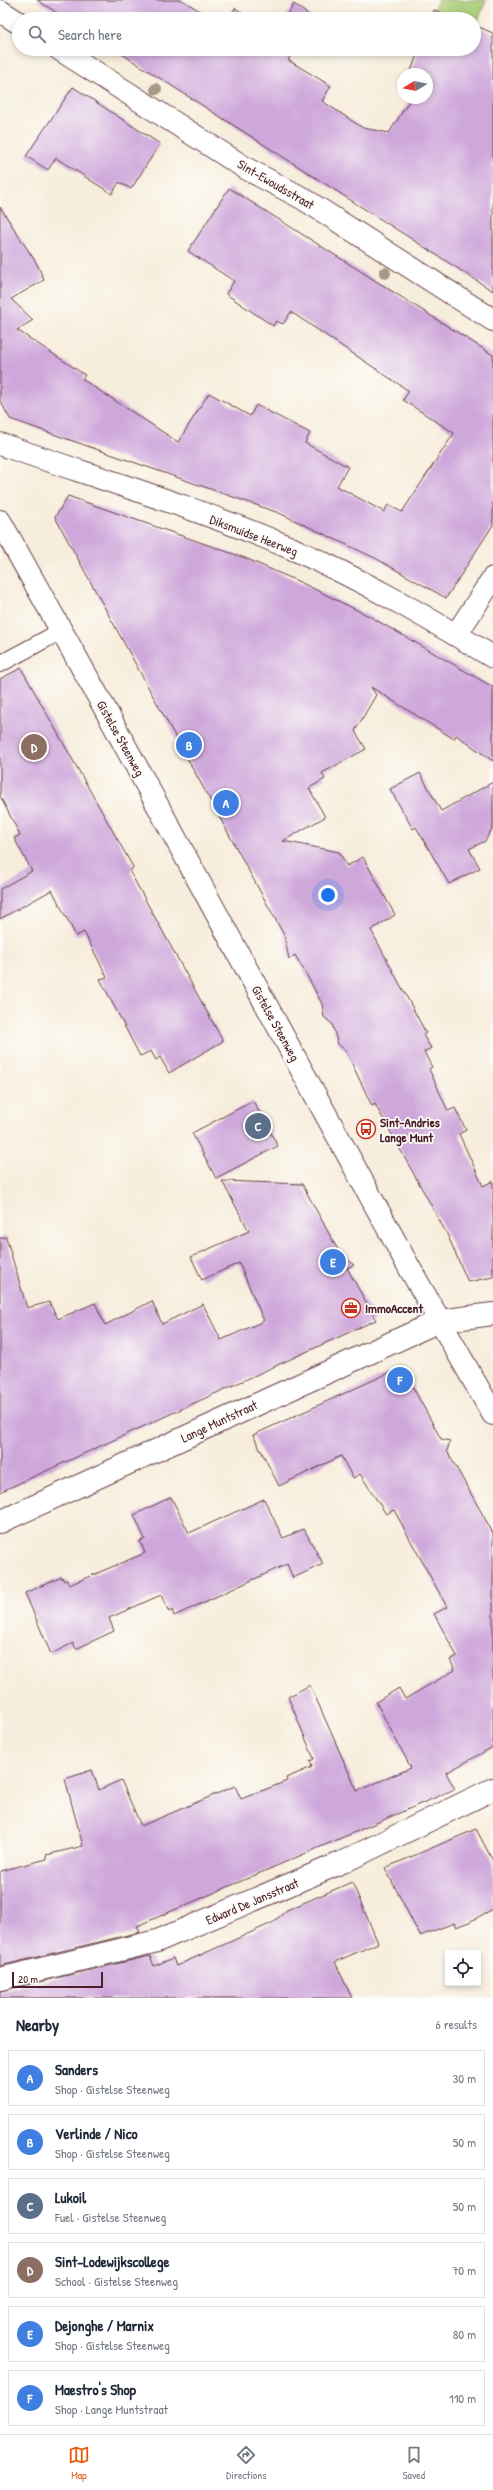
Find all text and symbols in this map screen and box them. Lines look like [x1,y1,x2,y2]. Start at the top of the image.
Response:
search box [12,12,481,56]
icon: search [26,23,48,45]
text: Search here [58,24,122,45]
north arrow [397,68,433,104]
street label: Sint-Ewoudsstraat [234,155,318,214]
street label: Diksmuidse Heerweg [207,510,301,560]
street label: Gistelse Steenweg [93,697,149,779]
pin: B [176,730,202,760]
pin: D [21,732,47,762]
pin: A [213,788,239,818]
your location [318,885,338,905]
street label: Gistelse Steenweg [248,982,304,1064]
pin: C [245,1111,271,1141]
place label: Sint-Andries Lange Munt [380,1113,440,1147]
bus stop icon: Sint-Andries Lange Munt [355,1118,377,1140]
pin: E [320,1247,346,1277]
office icon: ImmoAccent [340,1297,362,1319]
place label: ImmoAccent [365,1299,423,1317]
pin: F [387,1365,413,1395]
street label: Lange Muntstraat [178,1395,261,1447]
street label: Edward De Jansstraat [203,1873,302,1929]
map controls [445,1950,481,1986]
button: locate [445,1950,481,1986]
scale bar [12,1970,103,1989]
text: 20 m [18,1972,38,1986]
text: Nearby [16,2013,59,2036]
text: 6 results [436,2015,477,2033]
text: Sanders [55,2059,98,2080]
text: A [27,2069,33,2087]
text: 30 m [453,2069,476,2087]
text: Shop · Gistelse Steenweg [55,2080,170,2098]
text: Verlinde / Nico [55,2123,138,2144]
text: B [27,2133,33,2151]
text: 50 m [453,2133,476,2151]
text: Shop · Gistelse Steenweg [55,2144,170,2162]
text: Lukoil [55,2187,86,2208]
text: C [26,2197,34,2215]
text: 50 m [453,2197,476,2215]
text: Fuel · Gistelse Steenweg [55,2208,166,2226]
text: Sint-Lodewijkscollege [55,2251,169,2272]
text: D [27,2261,33,2279]
text: 70 m [452,2261,476,2279]
text: School · Gistelse Steenweg [55,2272,178,2290]
text: Dejonghe / Marnix [55,2315,154,2336]
text: E [27,2325,33,2343]
text: 80 m [453,2325,476,2343]
text: Shop · Gistelse Steenweg [55,2336,170,2354]
text: Maestro's Shop [55,2379,136,2400]
text: F [28,2389,32,2407]
text: 110 m [449,2389,476,2407]
text: Shop · Lange Muntstraat [55,2400,168,2418]
tab: Map [68,2444,90,2482]
tab: Directions [226,2444,267,2482]
tab: Saved [403,2444,425,2482]

